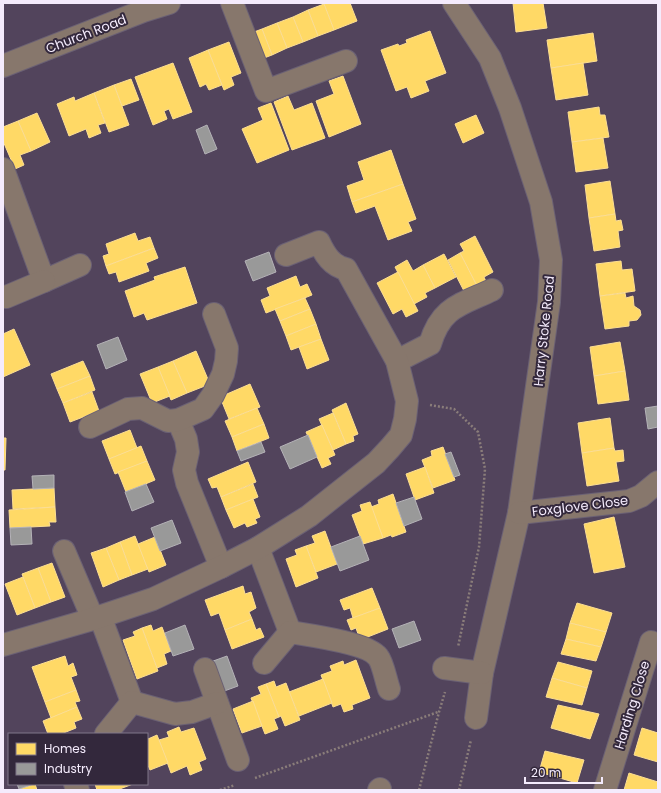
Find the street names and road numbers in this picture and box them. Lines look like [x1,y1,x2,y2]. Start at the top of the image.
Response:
street label: Church Road [43,10,129,58]
street label: Harry Stoke Road [529,275,559,387]
street label: Foxglove Close [531,491,629,521]
street label: Harding Close [610,658,654,752]

